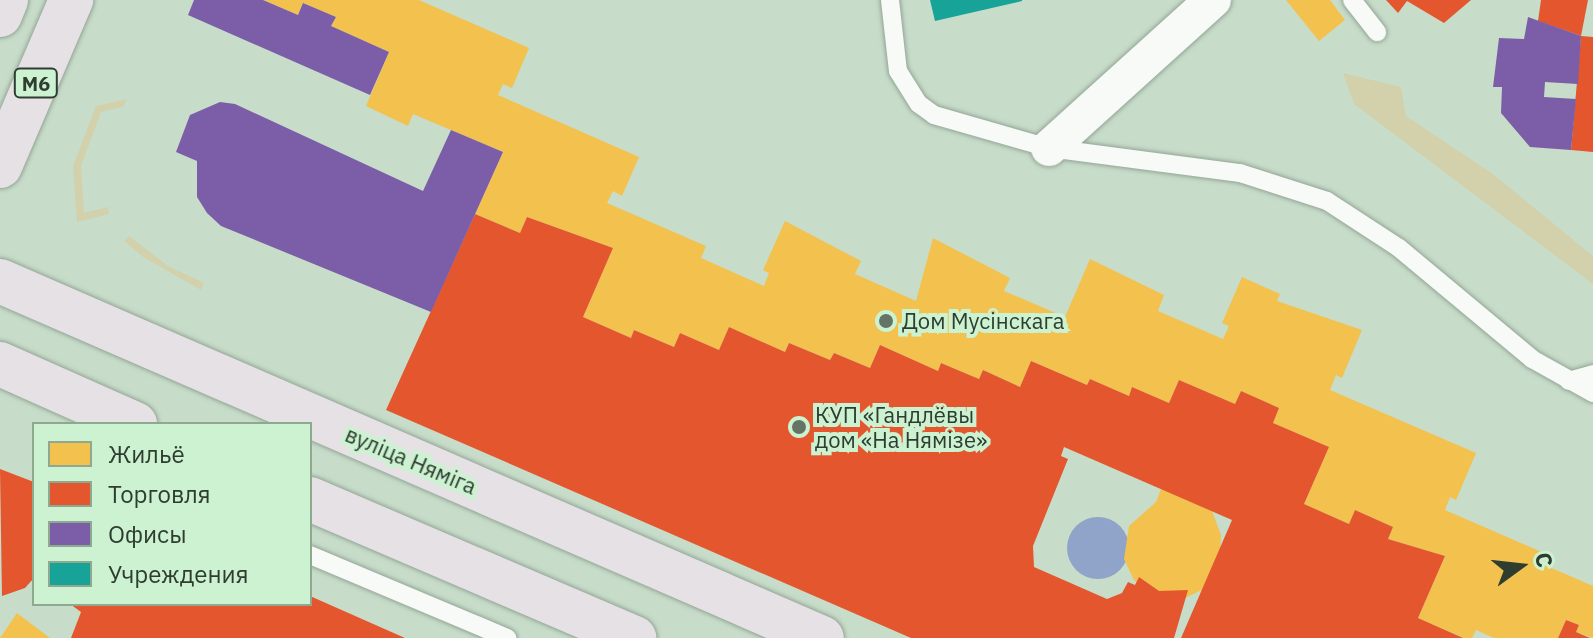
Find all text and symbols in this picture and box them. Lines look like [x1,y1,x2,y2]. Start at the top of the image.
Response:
road number: М6 [12,67,60,99]
place label: Дом Мусінскага [902,308,1064,334]
marker: Дом Мусінскага [877,312,895,330]
place label: КУП «Гандлёвы дом «На Нямізе» [815,401,987,452]
marker: КУП «Гандлёвы дом «На Нямізе» [790,418,808,436]
street label: вуліца Няміга [341,421,481,499]
legend [32,422,312,606]
text: Жильё [108,438,185,470]
text: Торговля [108,478,211,510]
text: Офисы [108,518,187,550]
north arrow [1481,526,1561,606]
text: С [1529,549,1561,570]
text: Учреждения [108,558,249,590]

